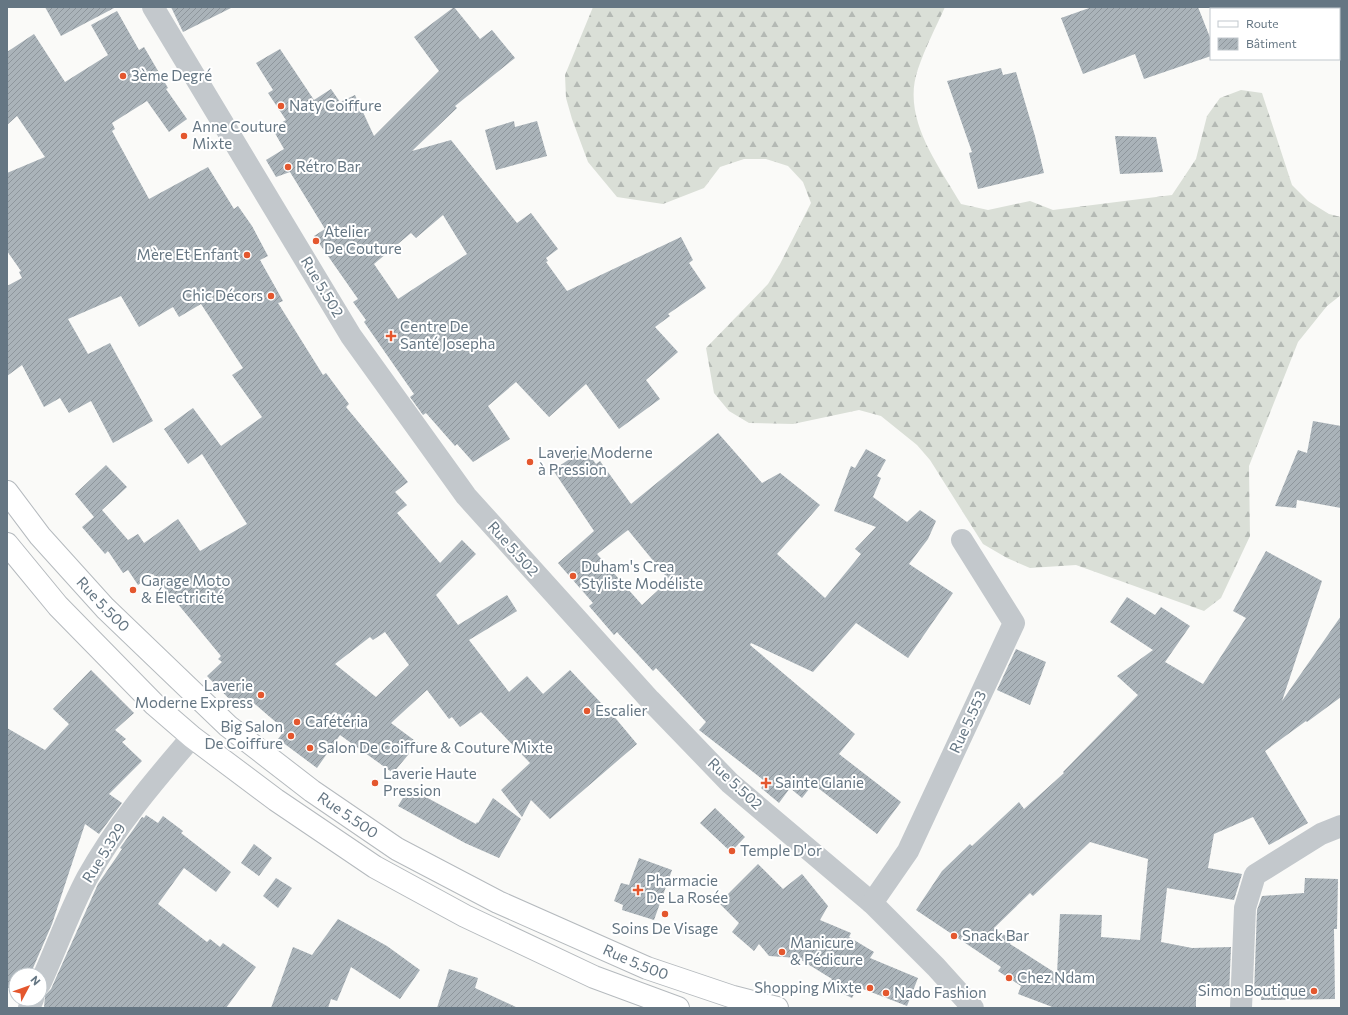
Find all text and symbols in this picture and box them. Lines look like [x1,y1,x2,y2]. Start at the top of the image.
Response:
legend [1210,8,1340,60]
text: Route [1246,16,1279,30]
text: Bâtiment [1246,36,1297,50]
place label: 3ème Degré [131,66,212,84]
marker: 3ème Degré [118,71,128,81]
place label: Naty Coiffure [289,96,382,114]
marker: Naty Coiffure [276,101,286,111]
place label: Anne Couture Mixte [192,117,286,152]
marker: Anne Couture Mixte [179,131,189,141]
place label: Rétro Bar [296,157,361,175]
marker: Rétro Bar [283,162,293,172]
place label: Atelier De Couture [324,222,402,257]
marker: Atelier De Couture [311,236,321,246]
place label: Mère Et Enfant [137,245,239,263]
marker: Mère Et Enfant [242,250,252,260]
street label: Rue 5.502 [298,253,348,320]
place label: Chic Décors [182,286,263,304]
marker: Chic Décors [266,291,276,301]
place label: Centre De Santé Josepha [400,317,495,352]
marker: Centre De Santé Josepha [385,330,397,342]
place label: Laverie Moderne à Pression [538,443,653,478]
marker: Laverie Moderne à Pression [525,457,535,467]
street label: Rue 5.502 [484,517,543,580]
place label: Duham's Crea Styliste Modéliste [581,557,703,592]
place label: Garage Moto & Électricité [141,571,231,606]
marker: Duham's Crea Styliste Modéliste [568,571,578,581]
street label: Rue 5.500 [73,573,134,635]
marker: Garage Moto & Électricité [128,585,138,595]
place label: Laverie Moderne Express [135,676,253,711]
street label: Rue 5.553 [945,687,989,756]
marker: Laverie Moderne Express [256,690,266,700]
place label: Escalier [595,701,648,719]
marker: Escalier [582,706,592,716]
place label: Cafétéria [305,712,368,730]
place label: Big Salon De Coiffure [205,717,283,752]
marker: Cafétéria [292,717,302,727]
marker: Big Salon De Coiffure [286,731,296,741]
place label: Salon De Coiffure & Couture Mixte [318,738,553,756]
marker: Salon De Coiffure & Couture Mixte [305,743,315,753]
street label: Rue 5.502 [705,754,767,813]
place label: Laverie Haute Pression [383,764,477,799]
place label: Sainte Glanie [775,773,864,791]
marker: Sainte Glanie [760,777,772,789]
marker: Laverie Haute Pression [370,778,380,788]
street label: Rue 5.500 [315,788,382,842]
street label: Rue 5.329 [78,819,129,886]
place label: Temple D'or [740,841,822,859]
marker: Temple D'or [727,846,737,856]
place label: Pharmacie De La Rosée [646,871,728,906]
marker: Pharmacie De La Rosée [633,885,643,895]
marker: Soins De Visage [660,909,670,919]
place label: Soins De Visage [612,919,718,937]
place label: Snack Bar [962,926,1029,944]
marker: Snack Bar [949,931,959,941]
place label: Manicure & Pédicure [790,933,863,968]
street label: Rue 5.500 [601,940,671,983]
marker: Manicure & Pédicure [777,947,787,957]
north arrow [8,967,48,1007]
place label: Chez Ndam [1017,968,1095,986]
text: N [28,973,44,987]
marker: Chez Ndam [1004,973,1014,983]
place label: Shopping Mixte [754,978,862,996]
place label: Simon Boutique [1198,981,1306,999]
marker: Shopping Mixte [865,983,875,993]
place label: Nado Fashion [894,983,987,1001]
marker: Simon Boutique [1309,986,1319,996]
marker: Nado Fashion [881,988,891,998]

